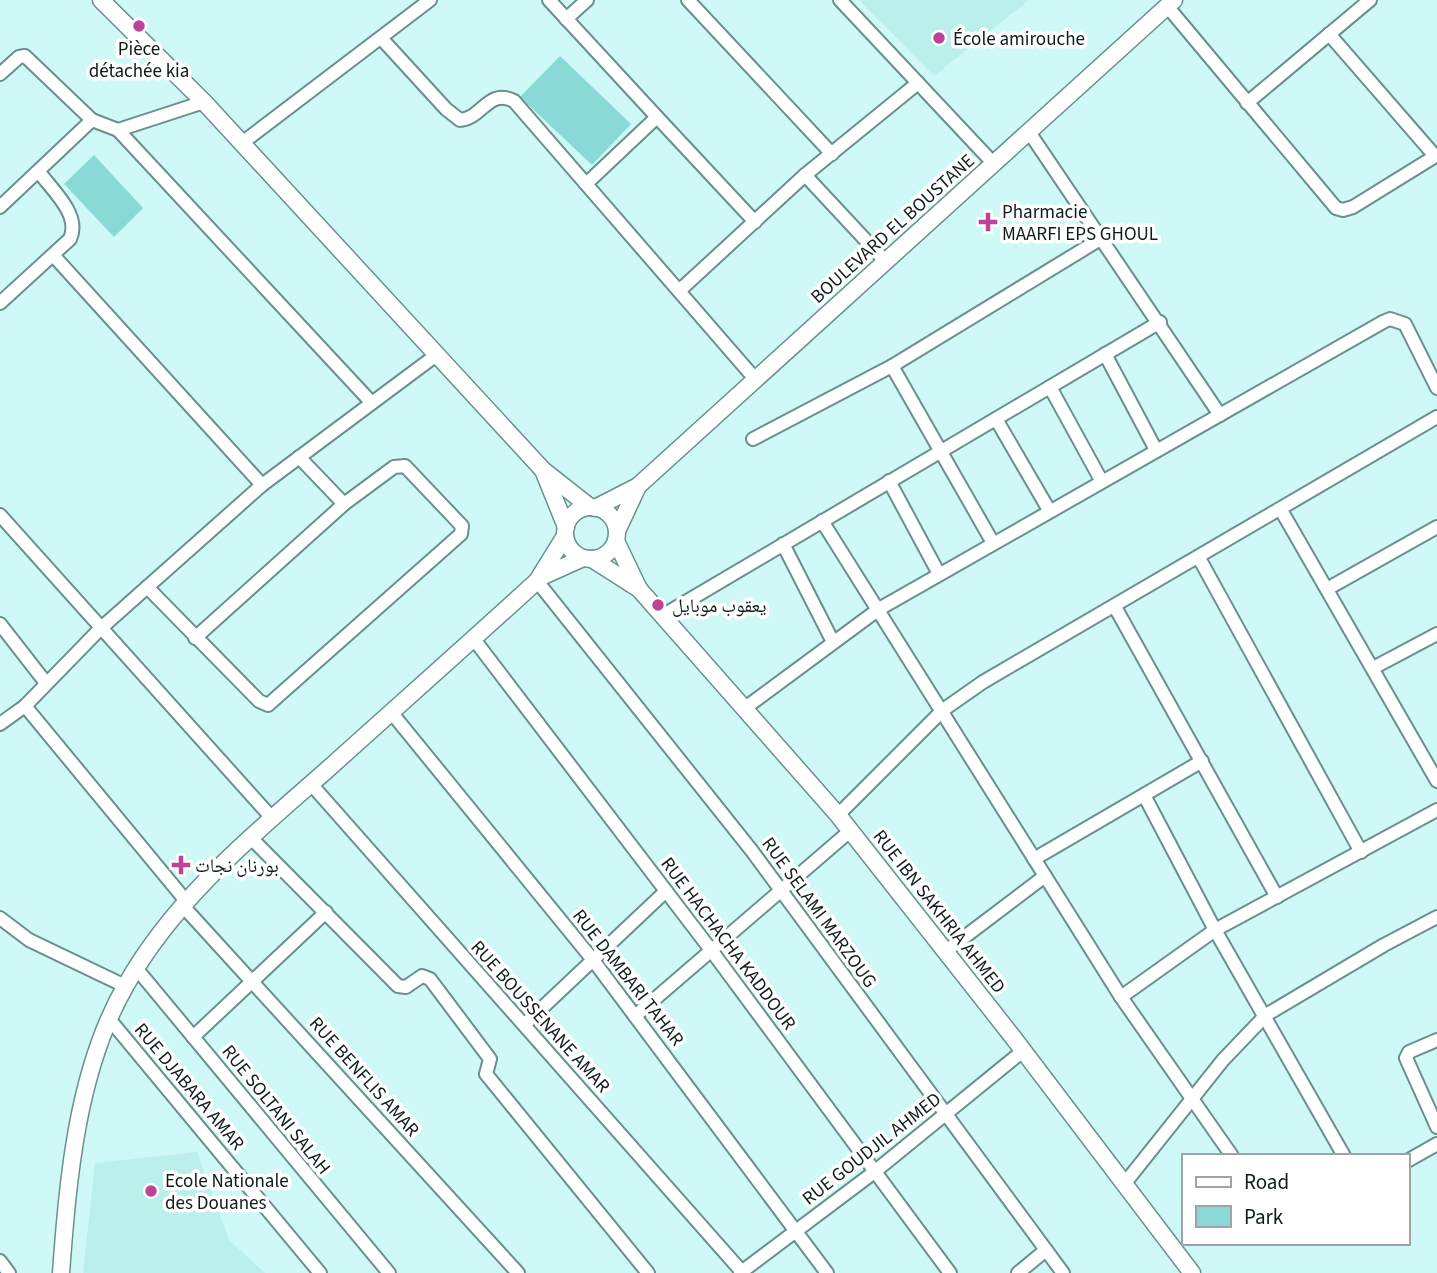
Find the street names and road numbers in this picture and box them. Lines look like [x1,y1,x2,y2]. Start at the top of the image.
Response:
street label: BOULEVARD EL BOUSTANE [805,148,981,310]
street label: RUE IBN SAKHRIA AHMED [866,824,1011,999]
street label: RUE SELAMI MARZOUG [755,832,883,994]
street label: RUE HACHACHA KADDOUR [654,852,802,1036]
street label: RUE DAMBARI TAHAR [566,904,690,1052]
street label: RUE BOUSSENANE AMAR [464,935,616,1099]
street label: RUE BENFLIS AMAR [303,1011,425,1143]
street label: RUE DJABARA AMAR [127,1017,250,1157]
street label: RUE SOLTANI SALAH [215,1039,337,1181]
street label: RUE GOUDJIL AHMED [797,1086,947,1212]

